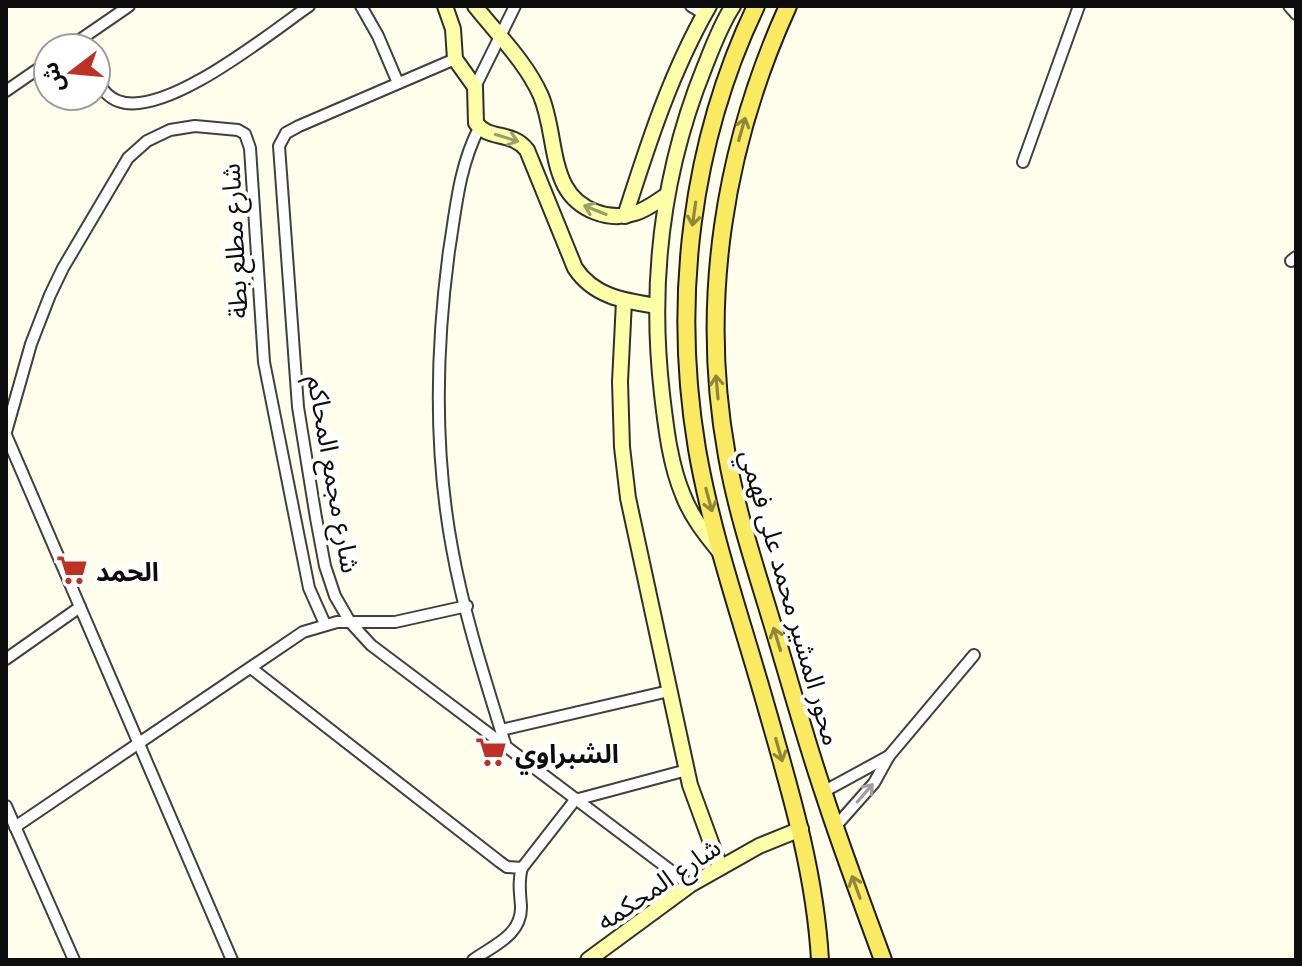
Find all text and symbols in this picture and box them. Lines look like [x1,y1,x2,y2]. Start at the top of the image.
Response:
north arrow [32,32,112,112]
text: ش [33,59,70,96]
one-way arrow [736,117,751,143]
one-way arrow [494,132,519,146]
street label: شارع مطلع بطة [211,162,259,320]
one-way arrow [686,201,701,226]
one-way arrow [583,202,608,216]
street label: شارع مجمع المحاكم [296,372,370,576]
one-way arrow [710,374,725,401]
street label: محور المشير محمد على فهمي [729,445,851,750]
one-way arrow [702,486,717,512]
supermarket icon: الحمد [55,553,89,587]
place label: الحمد [96,553,159,588]
one-way arrow [769,627,783,652]
supermarket icon: الشبراوي [474,735,508,769]
place label: الشبراوي [515,735,619,775]
one-way arrow [772,737,787,763]
one-way arrow [855,784,873,804]
street label: شارع المحكمه [589,829,729,940]
one-way arrow [848,874,863,899]

